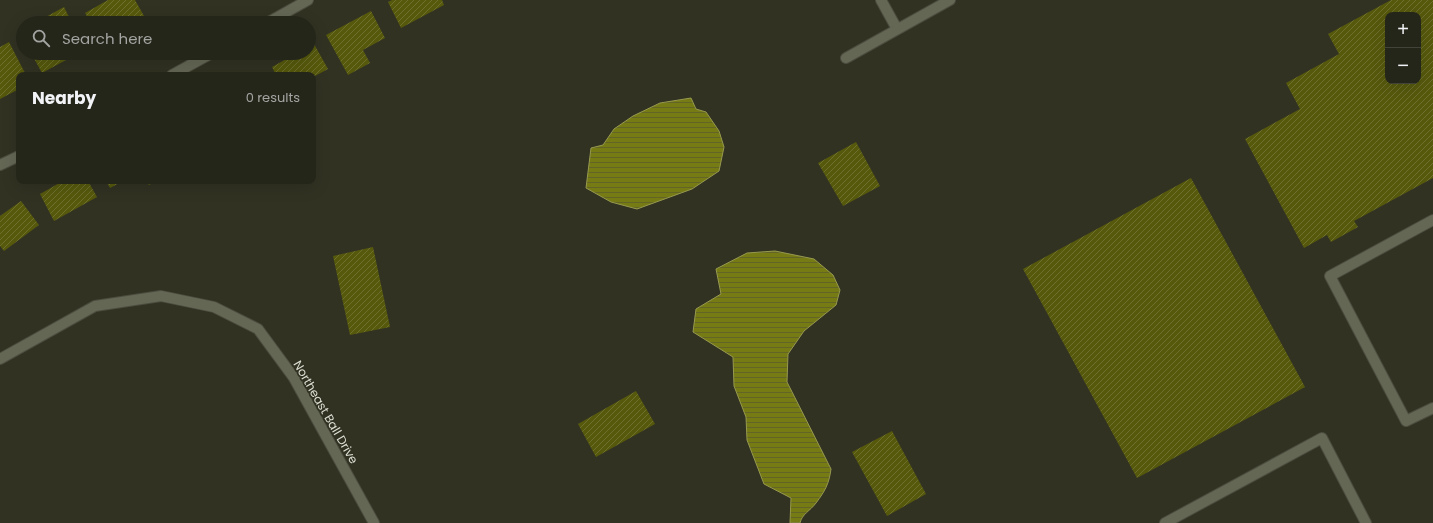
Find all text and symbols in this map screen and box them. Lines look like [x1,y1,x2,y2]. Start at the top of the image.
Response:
map controls [1385,12,1421,84]
button: + [1385,12,1421,48]
search box [16,16,316,60]
icon: search [30,27,52,49]
text: Search here [62,28,152,49]
button: − [1385,48,1421,84]
text: Nearby [32,86,96,110]
text: 0 results [246,88,300,107]
street label: Northeast Ball Drive [289,357,363,467]

